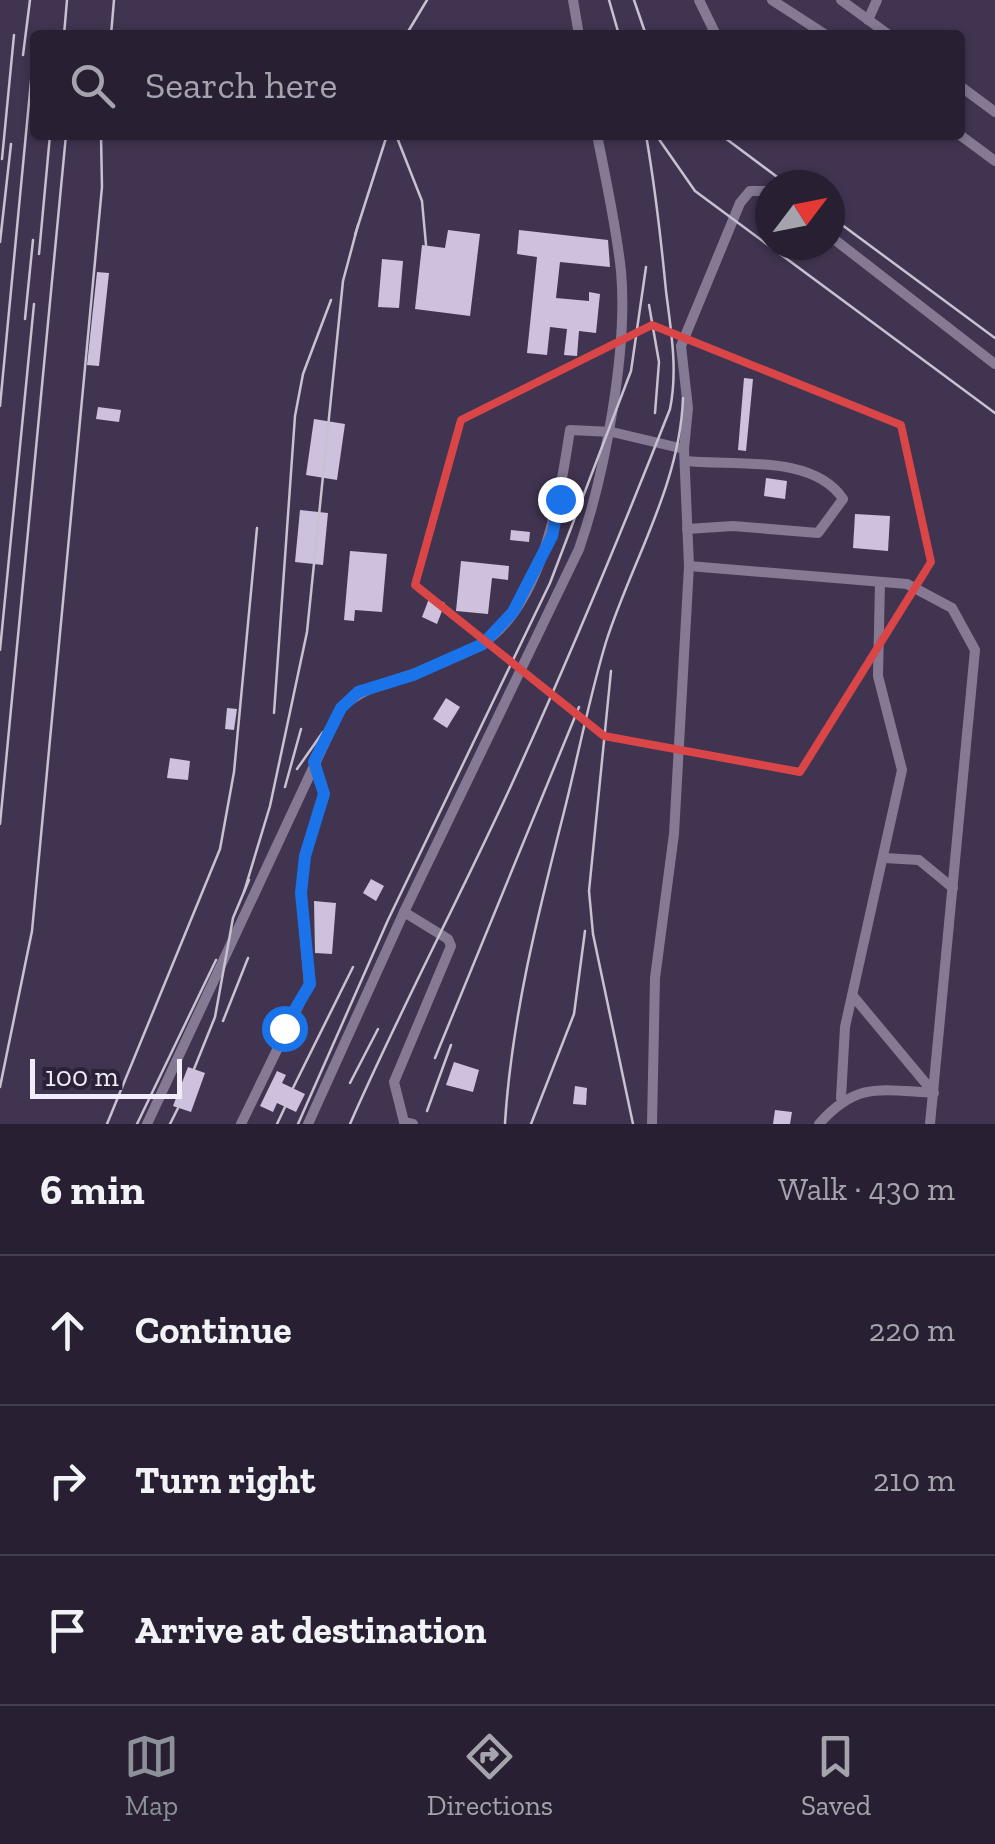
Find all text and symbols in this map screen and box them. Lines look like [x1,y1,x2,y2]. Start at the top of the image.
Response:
search box [30,30,965,140]
icon: search [65,58,120,113]
text: Search here [145,62,337,108]
north arrow [755,170,845,260]
route end [538,477,584,523]
route start [262,1006,308,1052]
scale bar [30,1054,182,1098]
text: 100 m [45,1060,119,1093]
text: 6 min [40,1164,145,1215]
text: Walk · 430 m [778,1170,955,1208]
icon: ahead [40,1303,95,1358]
text: Continue [135,1307,292,1353]
text: 220 m [869,1311,955,1349]
icon: right [40,1453,95,1508]
text: Turn right [135,1457,315,1503]
text: 210 m [873,1461,955,1499]
icon: arrive [40,1603,95,1658]
text: Arrive at destination [135,1607,486,1653]
tab: Map [124,1729,179,1822]
tab: Directions [427,1729,553,1822]
tab: Saved [801,1729,871,1822]

